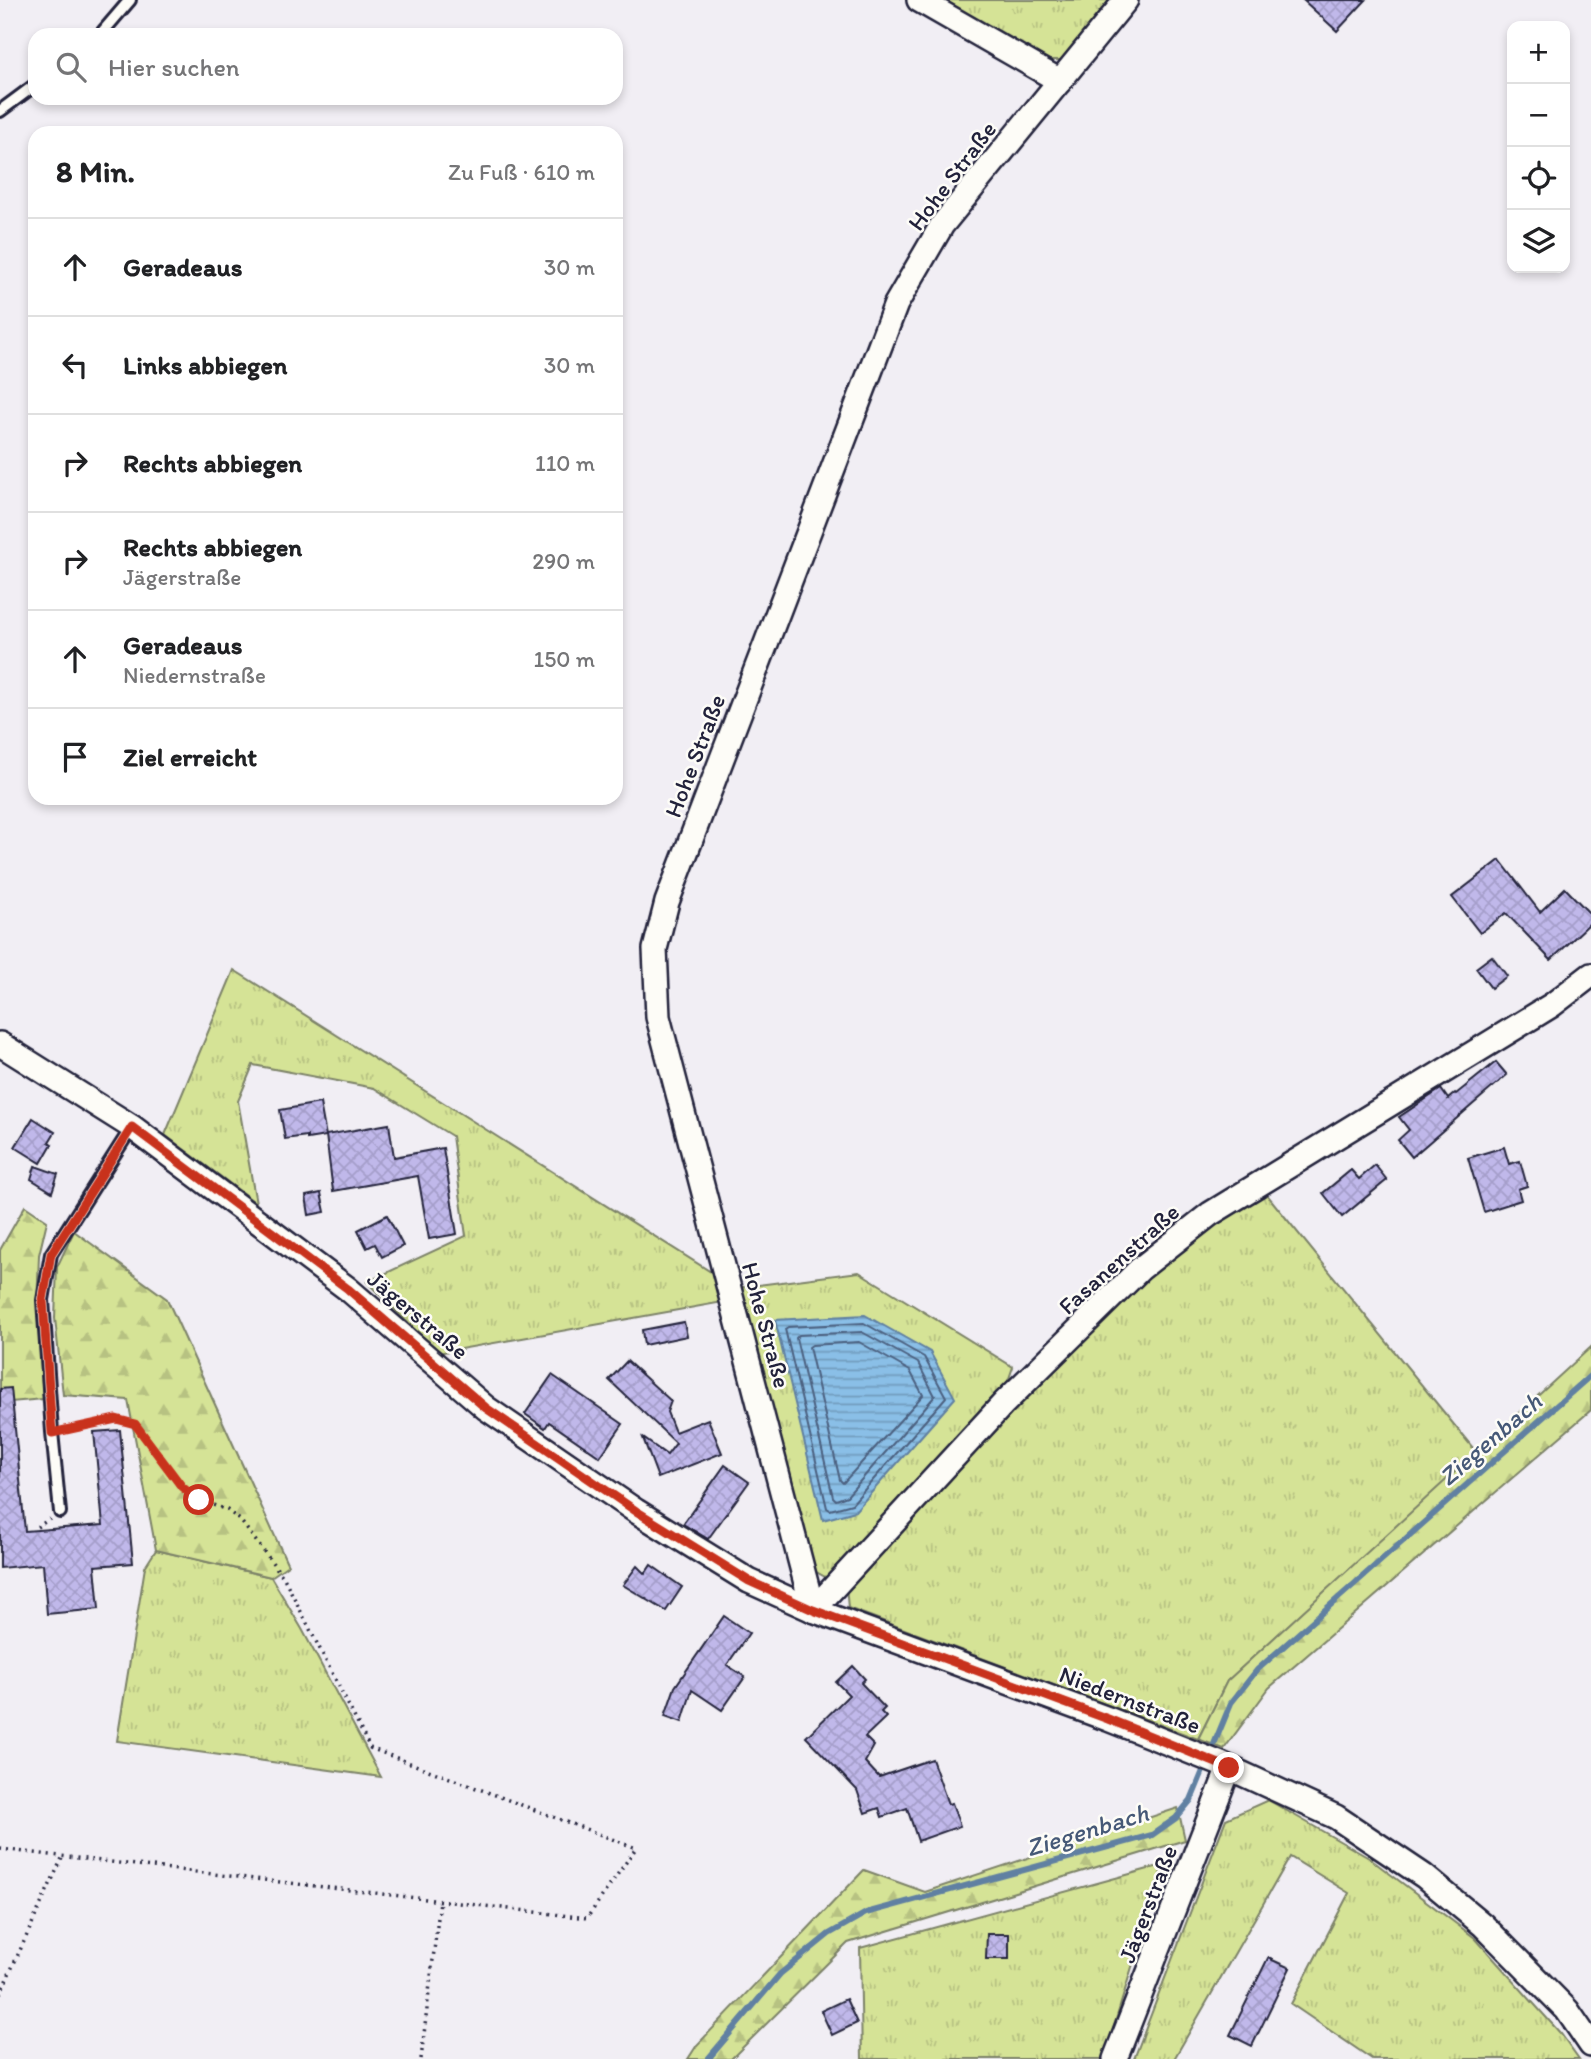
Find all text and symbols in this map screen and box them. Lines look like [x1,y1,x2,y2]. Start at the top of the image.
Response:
map controls [1507,21,1570,273]
button: + [1507,21,1570,84]
search box [28,28,623,105]
icon: search [52,48,90,86]
text: Hier suchen [108,51,240,83]
button: − [1507,84,1570,147]
street label: Hohe Straße [901,115,1002,236]
button: locate [1507,147,1570,210]
text: 8 Min. [56,153,135,190]
text: Zu Fuß · 610 m [448,158,595,186]
button: layers [1507,210,1570,273]
icon: ahead [56,248,94,286]
text: Geradeaus [123,251,242,283]
text: 30 m [544,253,595,281]
icon: left [56,346,94,384]
text: Links abbiegen [123,349,288,381]
text: 30 m [544,351,595,379]
icon: right [56,444,94,482]
text: Rechts abbiegen [123,447,302,479]
text: 110 m [535,449,595,477]
text: Rechts abbiegen [123,531,302,563]
icon: right [56,542,94,580]
text: 290 m [532,547,595,575]
text: Jägerstraße [123,563,241,591]
text: Geradeaus [123,629,242,661]
icon: ahead [56,640,94,678]
text: 150 m [534,645,595,673]
text: Niedernstraße [123,661,266,689]
street label: Hohe Straße [658,690,731,821]
icon: arrive [56,738,94,776]
text: Ziel erreicht [123,741,257,773]
street label: Fasanenstraße [1052,1197,1185,1320]
street label: Hohe Straße [736,1259,797,1391]
street label: Jägerstraße [362,1264,475,1365]
water label: Ziegenbach [1432,1385,1549,1492]
route start [183,1484,214,1515]
street label: Niedernstraße [1055,1659,1205,1740]
route end [1213,1752,1244,1783]
water label: Ziegenbach [1022,1796,1153,1864]
street label: Jägerstraße [1112,1841,1183,1967]

